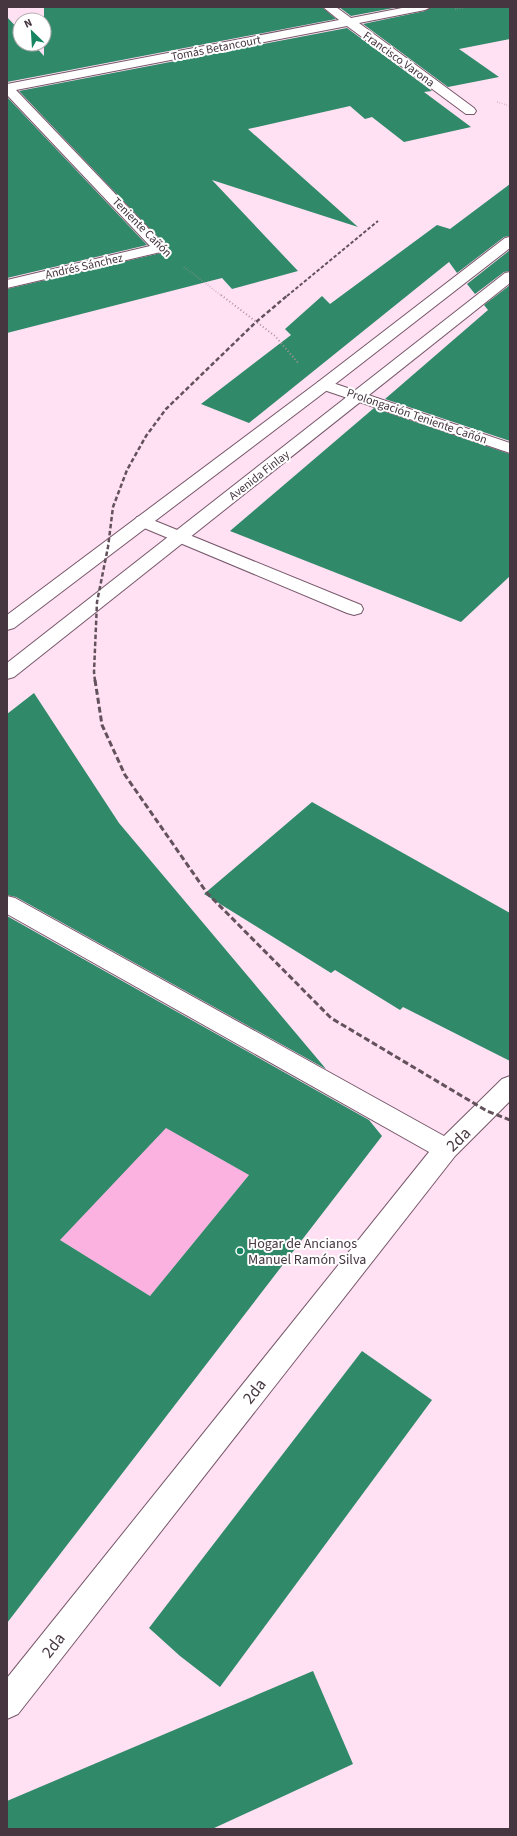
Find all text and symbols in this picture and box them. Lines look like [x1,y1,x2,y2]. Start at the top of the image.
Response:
north arrow [12,12,52,52]
text: N [21,15,34,32]
street label: Francisco Varona [359,28,438,91]
street label: Tomás Betancourt [170,31,263,66]
street label: Teniente Cañón [108,194,175,261]
street label: Andrés Sánchez [44,249,125,284]
street label: Prolongación Teniente Cañón [344,384,489,449]
street label: Avenida Finlay [225,446,293,504]
street label: 2da [441,1122,477,1158]
place label: Hogar de Ancianos Manuel Ramón Silva [248,1234,366,1270]
marker: Hogar de Ancianos Manuel Ramón Silva [235,1246,245,1256]
street label: 2da [237,1374,272,1409]
street label: 2da [36,1628,71,1663]

